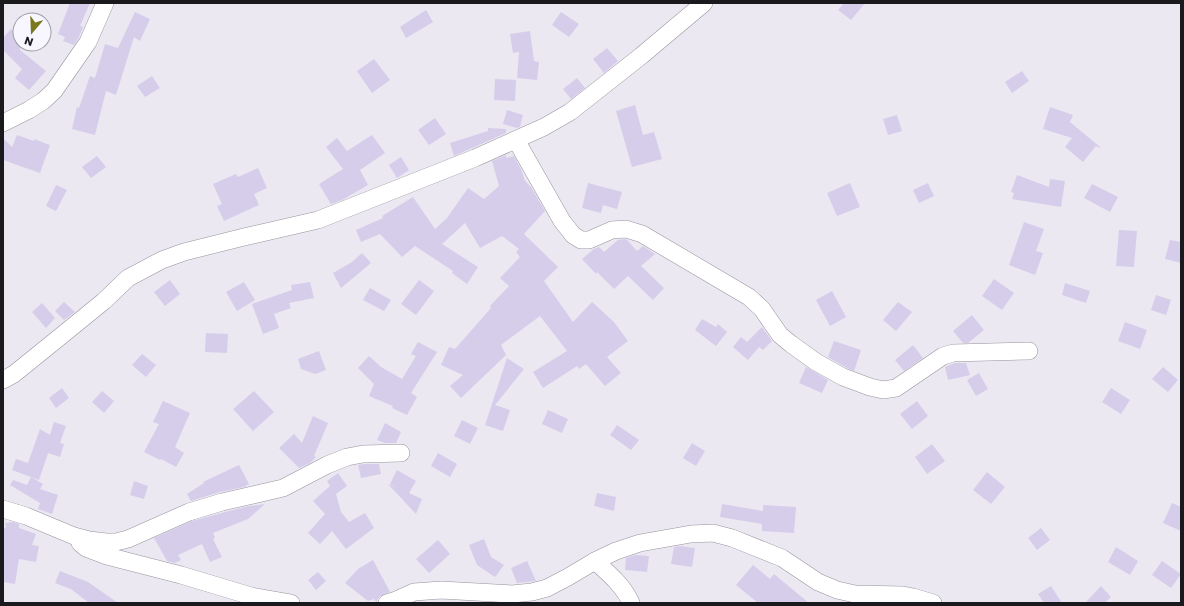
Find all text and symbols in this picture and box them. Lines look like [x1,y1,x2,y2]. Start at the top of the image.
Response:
north arrow [12,12,52,52]
text: N [22,33,35,50]

